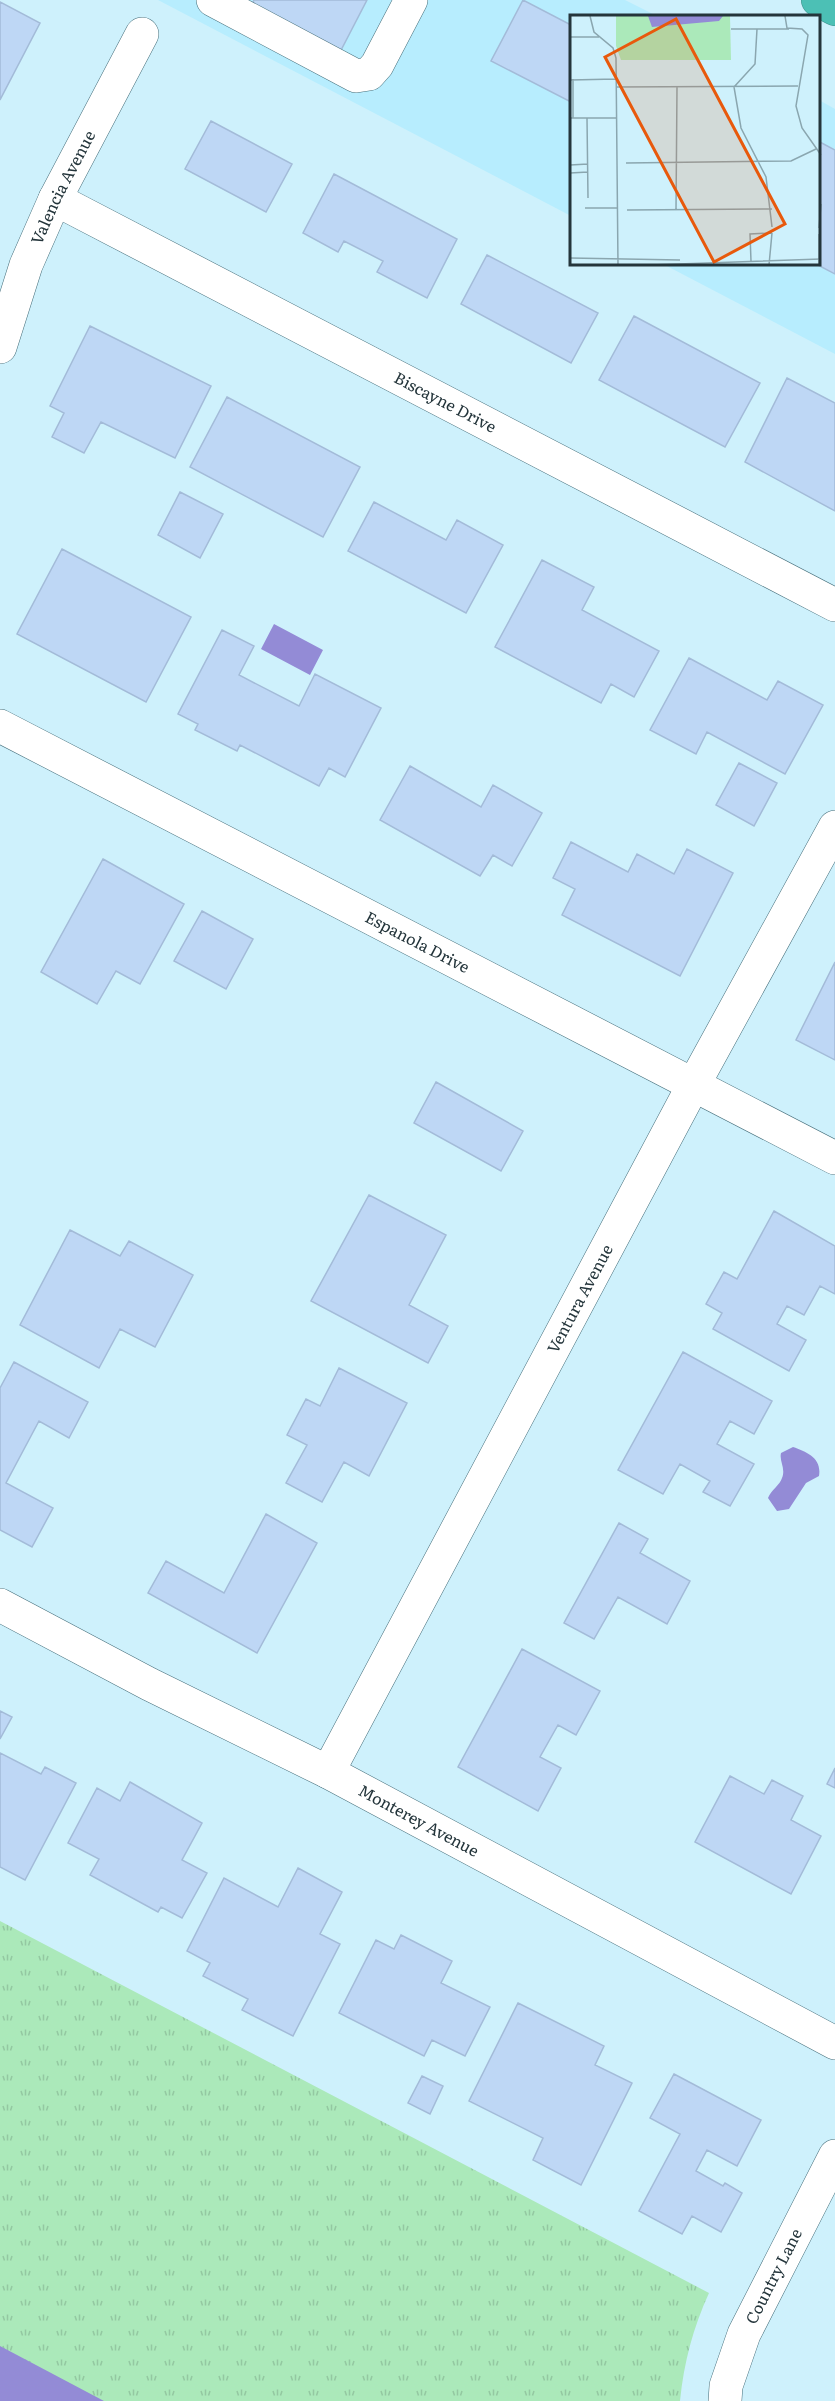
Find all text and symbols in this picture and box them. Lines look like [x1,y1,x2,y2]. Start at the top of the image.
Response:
inset map [570,15,820,266]
street label: Valencia Avenue [24,126,100,248]
street label: Biscayne Drive [390,365,501,438]
street label: Espanola Drive [361,904,474,978]
street label: Ventura Avenue [540,1239,618,1357]
street label: Monterey Avenue [355,1778,484,1862]
street label: Country Lane [738,2224,807,2328]

